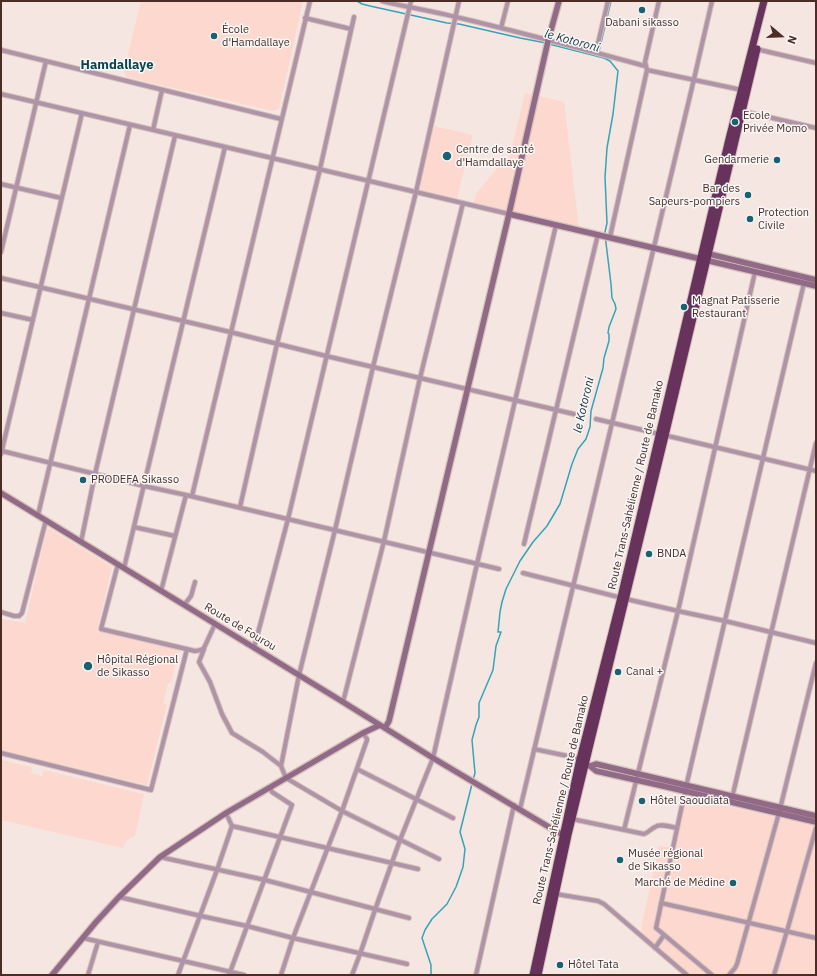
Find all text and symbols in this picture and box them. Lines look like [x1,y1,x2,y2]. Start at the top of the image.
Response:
marker: Dabani sikasso [637,5,647,15]
place label: Dabani sikasso [605,16,679,30]
north arrow [761,16,801,56]
place label: École d'Hamdallaye [222,23,290,49]
water label: le Kotoroni [543,27,601,55]
marker: École d'Hamdallaye [209,31,219,41]
text: N [784,34,800,46]
district label: Hamdallaye [81,57,153,73]
place label: Ecole Privée Momo [743,109,807,135]
marker: Ecole Privée Momo [730,117,740,127]
place label: Centre de santé d'Hamdallaye [456,143,534,169]
marker: Centre de santé d'Hamdallaye [441,150,453,162]
place label: Gendarmerie [704,153,769,167]
marker: Gendarmerie [772,155,782,165]
place label: Bar des Sapeurs-pompiers [649,182,740,208]
marker: Bar des Sapeurs-pompiers [743,190,753,200]
place label: Protection Civile [758,206,809,232]
marker: Protection Civile [745,214,755,224]
place label: Magnat Patisserie Restaurant [692,294,780,320]
marker: Magnat Patisserie Restaurant [679,302,689,312]
water label: le Kotoroni [571,376,597,434]
street label: Route Trans-Sahélienne / Route de Bamako [605,379,667,591]
place label: PRODEFA Sikasso [91,473,179,487]
marker: PRODEFA Sikasso [78,475,88,485]
place label: BNDA [657,547,686,561]
marker: BNDA [644,549,654,559]
street label: Route de Fourou [202,600,278,654]
place label: Hôpital Régional de Sikasso [97,653,178,679]
marker: Hôpital Régional de Sikasso [82,660,94,672]
place label: Canal + [626,665,663,679]
marker: Canal + [613,667,623,677]
street label: Route Trans-Sahélienne / Route de Bamako [530,694,592,906]
place label: Hôtel Saoudiata [650,794,729,808]
marker: Hôtel Saoudiata [637,796,647,806]
place label: Musée régional de Sikasso [628,847,703,873]
marker: Musée régional de Sikasso [615,855,625,865]
place label: Marché de Médine [634,876,725,890]
marker: Marché de Médine [728,878,738,888]
place label: Hôtel Tata [568,958,619,972]
marker: Hôtel Tata [555,960,565,970]

